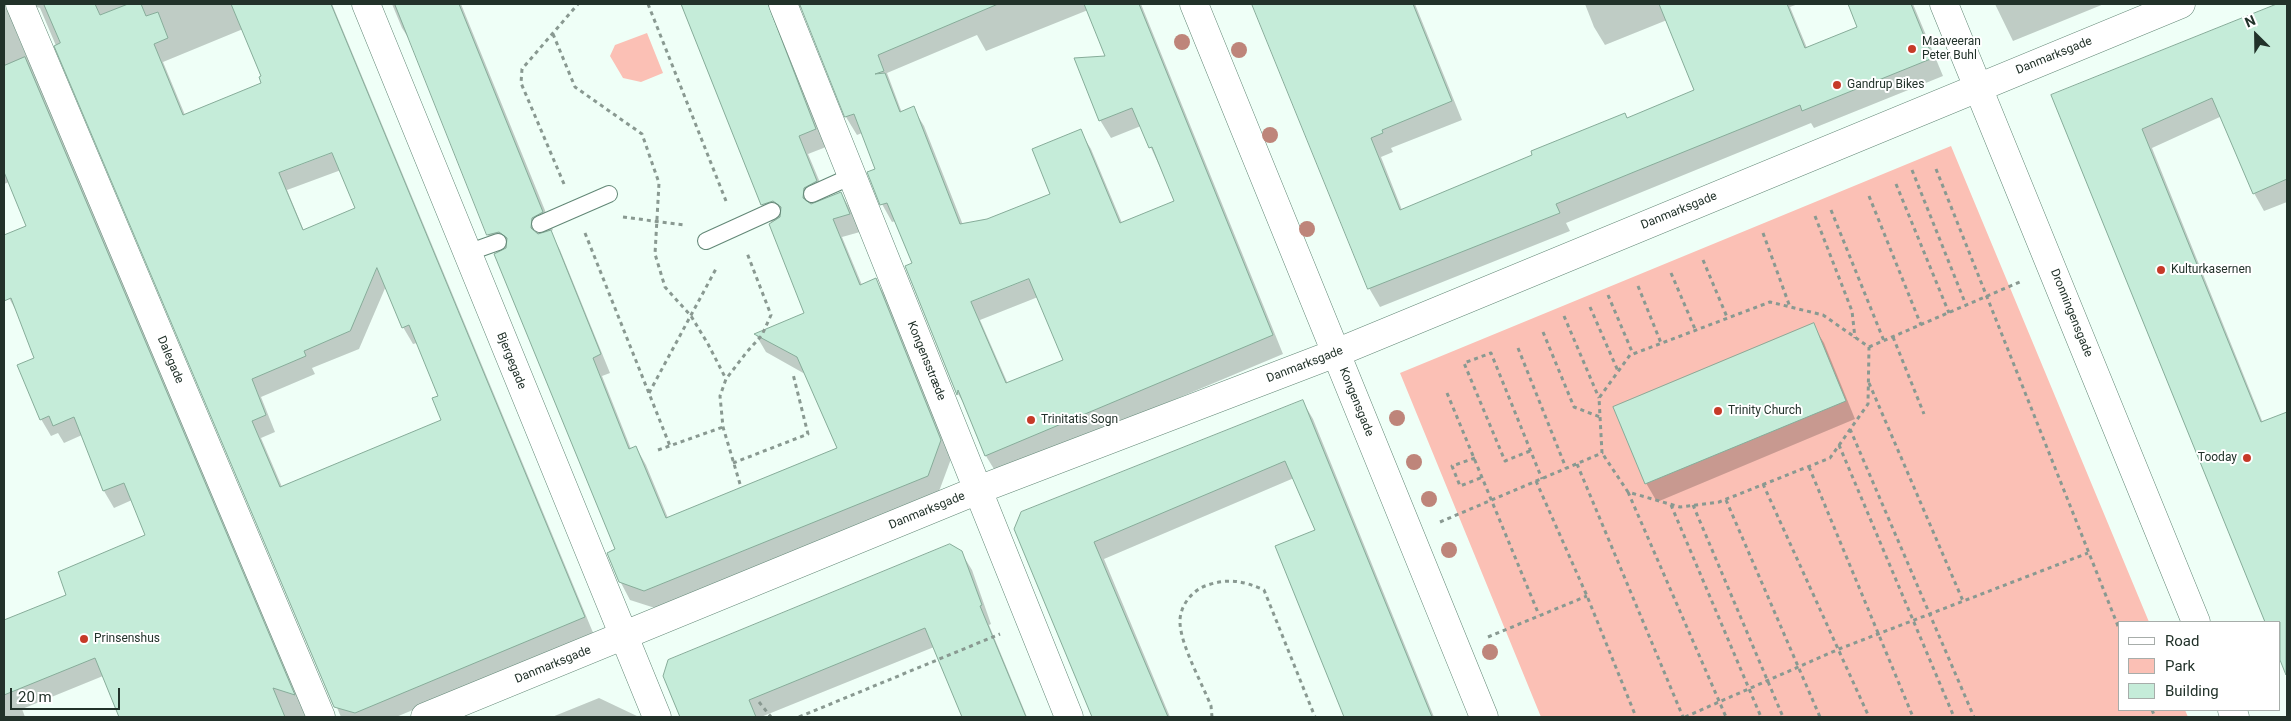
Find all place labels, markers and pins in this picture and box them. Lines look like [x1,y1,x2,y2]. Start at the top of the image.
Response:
place label: Maaveeran Peter Buhl [1922,35,1981,63]
marker: Maaveeran Peter Buhl [1906,43,1918,55]
place label: Gandrup Bikes [1847,78,1924,92]
marker: Gandrup Bikes [1831,79,1843,91]
place label: Kulturkasernen [2171,263,2251,277]
marker: Kulturkasernen [2155,264,2167,276]
place label: Trinity Church [1728,404,1802,418]
marker: Trinity Church [1712,405,1724,417]
place label: Trinitatis Sogn [1041,413,1118,427]
marker: Trinitatis Sogn [1025,414,1037,426]
place label: Tooday [2198,451,2237,465]
marker: Tooday [2241,452,2253,464]
place label: Prinsenshus [94,632,160,646]
marker: Prinsenshus [78,633,90,645]

